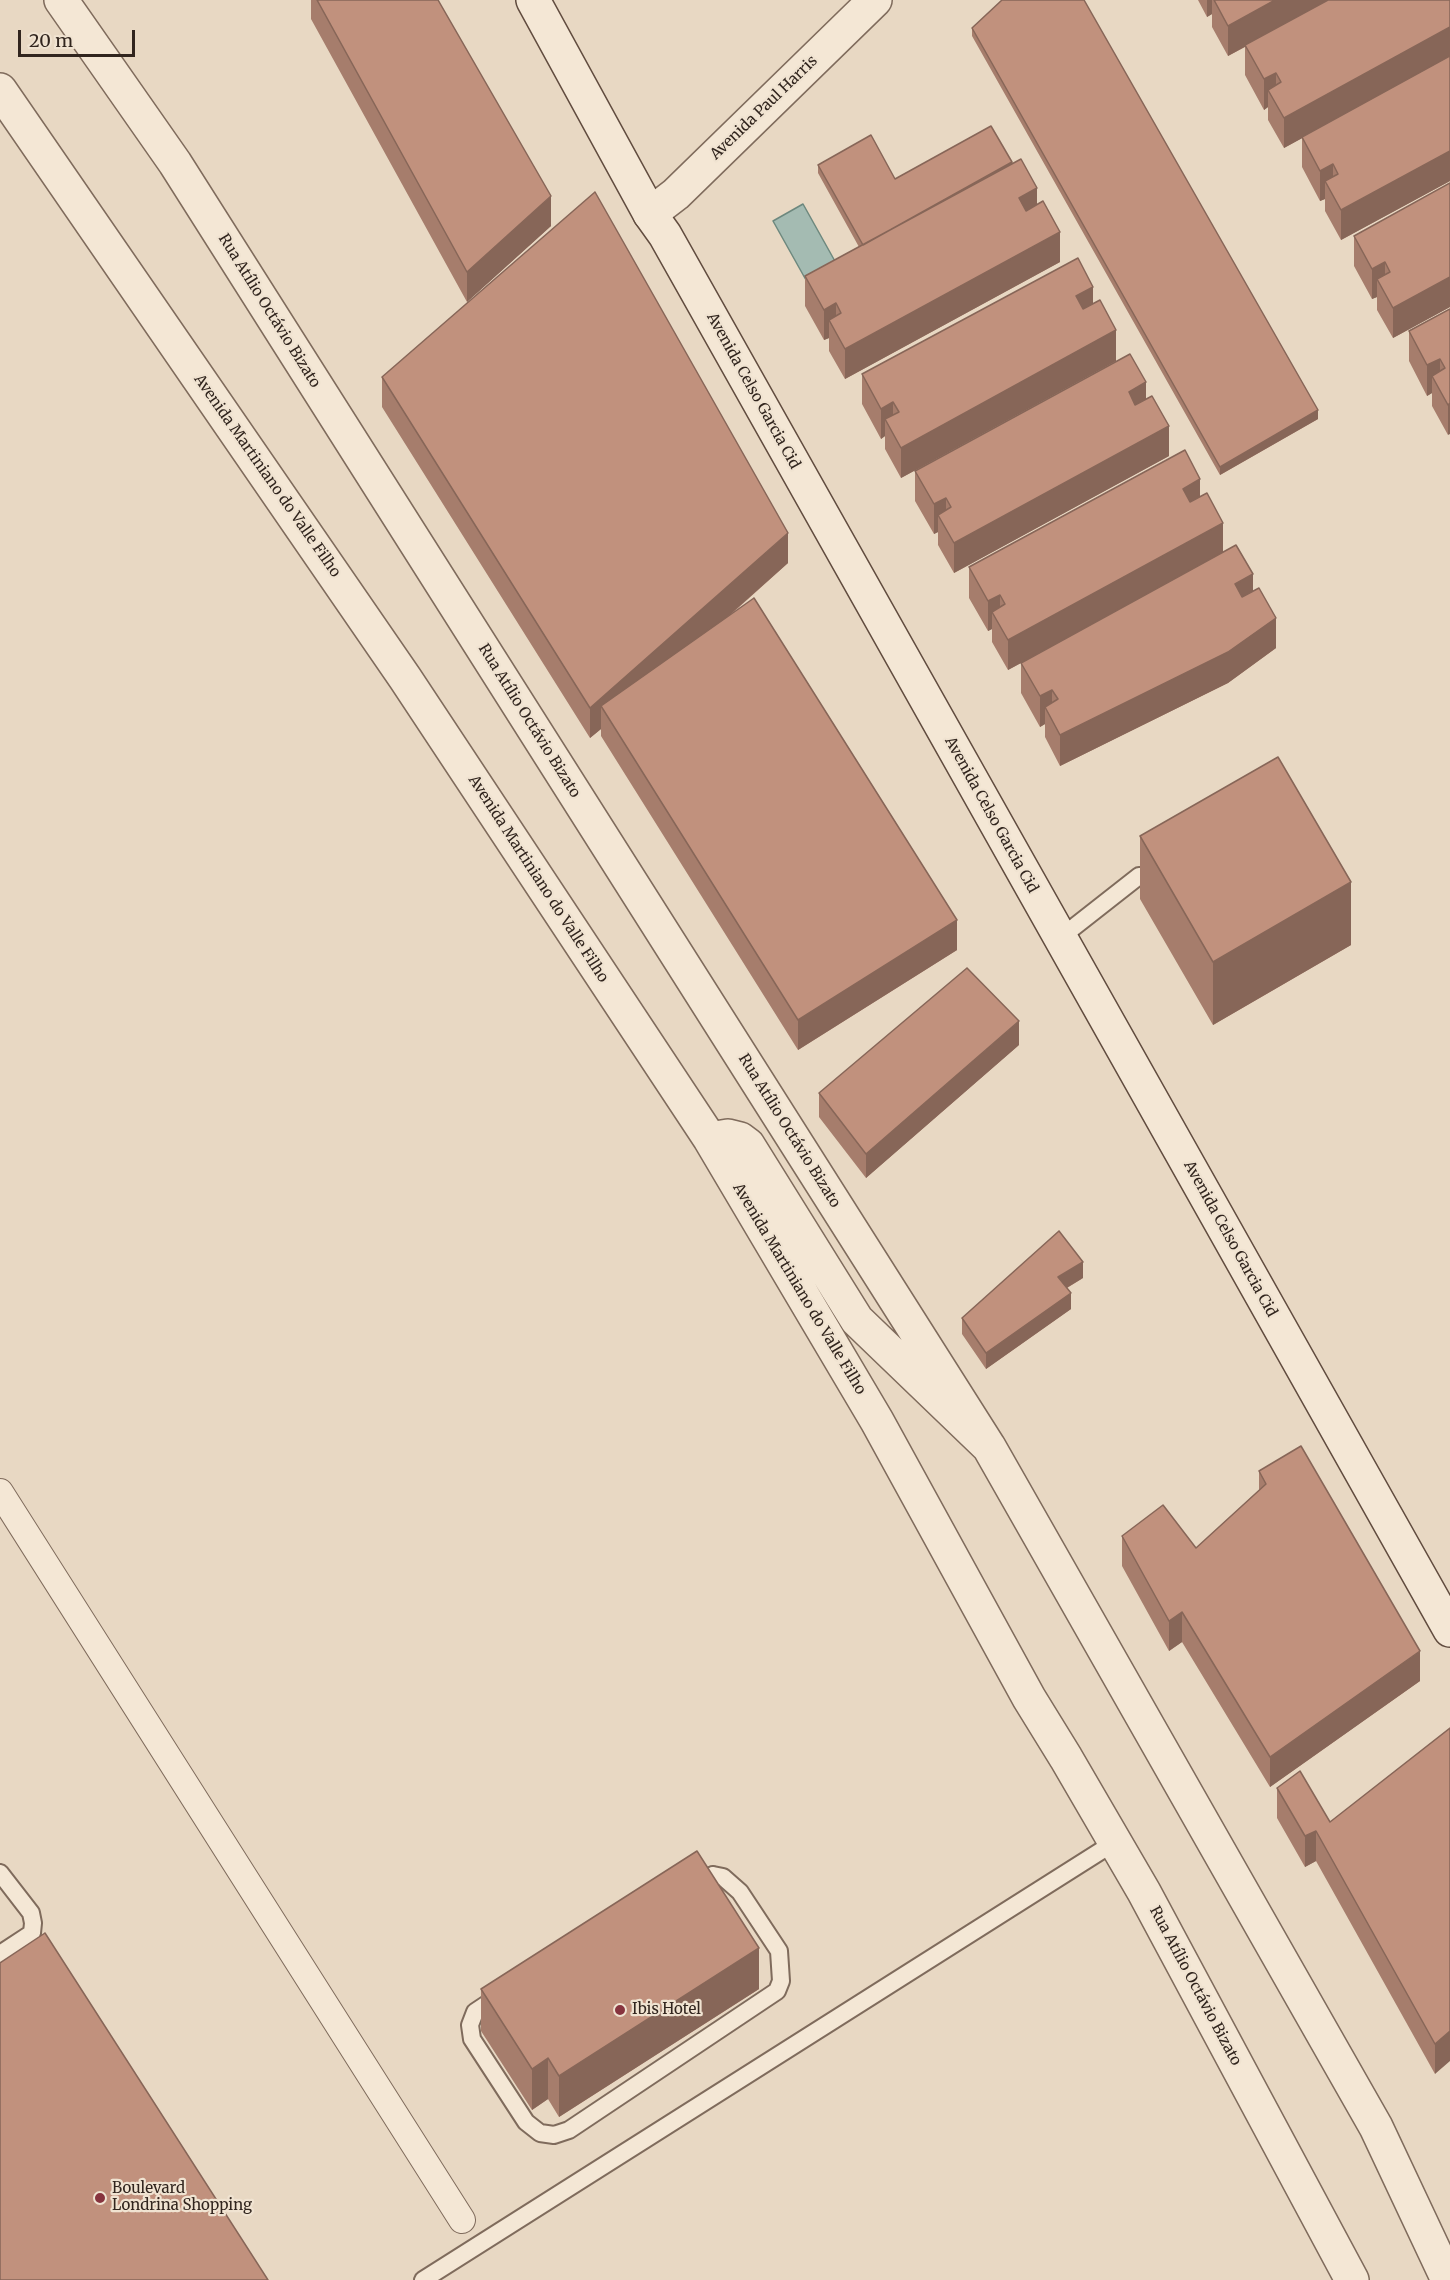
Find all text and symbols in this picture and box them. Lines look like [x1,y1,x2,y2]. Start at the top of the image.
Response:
scale bar [21,18,138,56]
text: 20 m [29,29,73,52]
street label: Avenida Paul Harris [707,52,821,164]
street label: Rua Atílio Octávio Bizato [214,231,324,391]
street label: Avenida Celso Garcia Cid [703,310,803,472]
street label: Avenida Martiniano do Valle Filho [190,371,344,581]
street label: Rua Atílio Octávio Bizato [474,641,584,801]
street label: Avenida Celso Garcia Cid [941,734,1041,896]
street label: Avenida Martiniano do Valle Filho [464,772,612,986]
street label: Rua Atílio Octávio Bizato [734,1051,844,1211]
street label: Avenida Celso Garcia Cid [1180,1158,1280,1320]
street label: Avenida Martiniano do Valle Filho [729,1180,869,1398]
street label: Rua Atílio Octávio Bizato [1145,1903,1245,2069]
place label: Ibis Hotel [632,2001,701,2019]
marker: Ibis Hotel [613,2003,627,2017]
place label: Boulevard Londrina Shopping [112,2180,252,2215]
marker: Boulevard Londrina Shopping [93,2191,107,2205]

